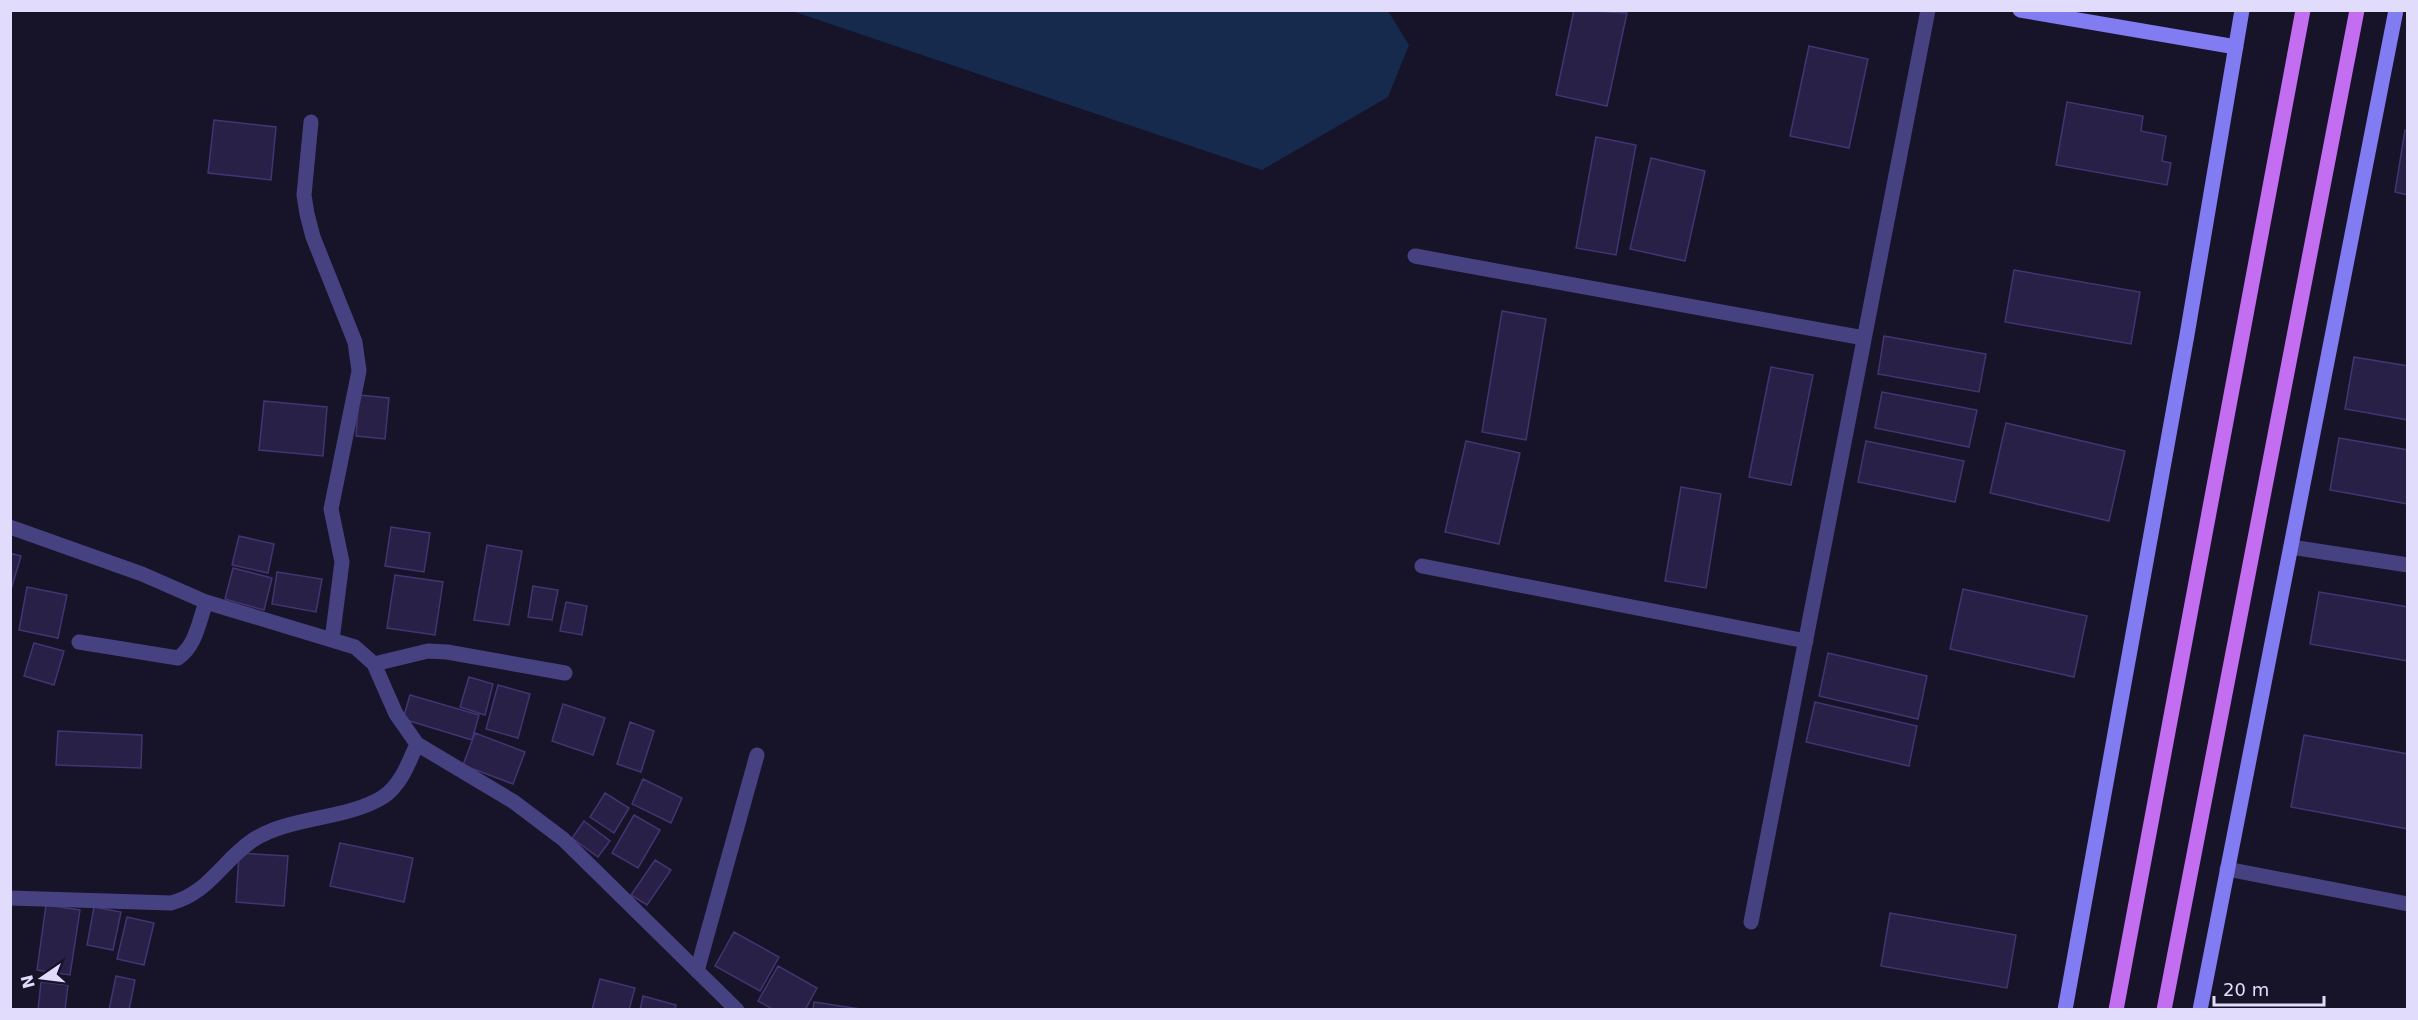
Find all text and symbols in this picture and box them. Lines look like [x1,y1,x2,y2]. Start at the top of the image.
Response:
north arrow [12,948,72,1008]
scale bar [2214,969,2324,1007]
text: N [17,973,39,990]
text: 20 m [2223,979,2269,1000]

